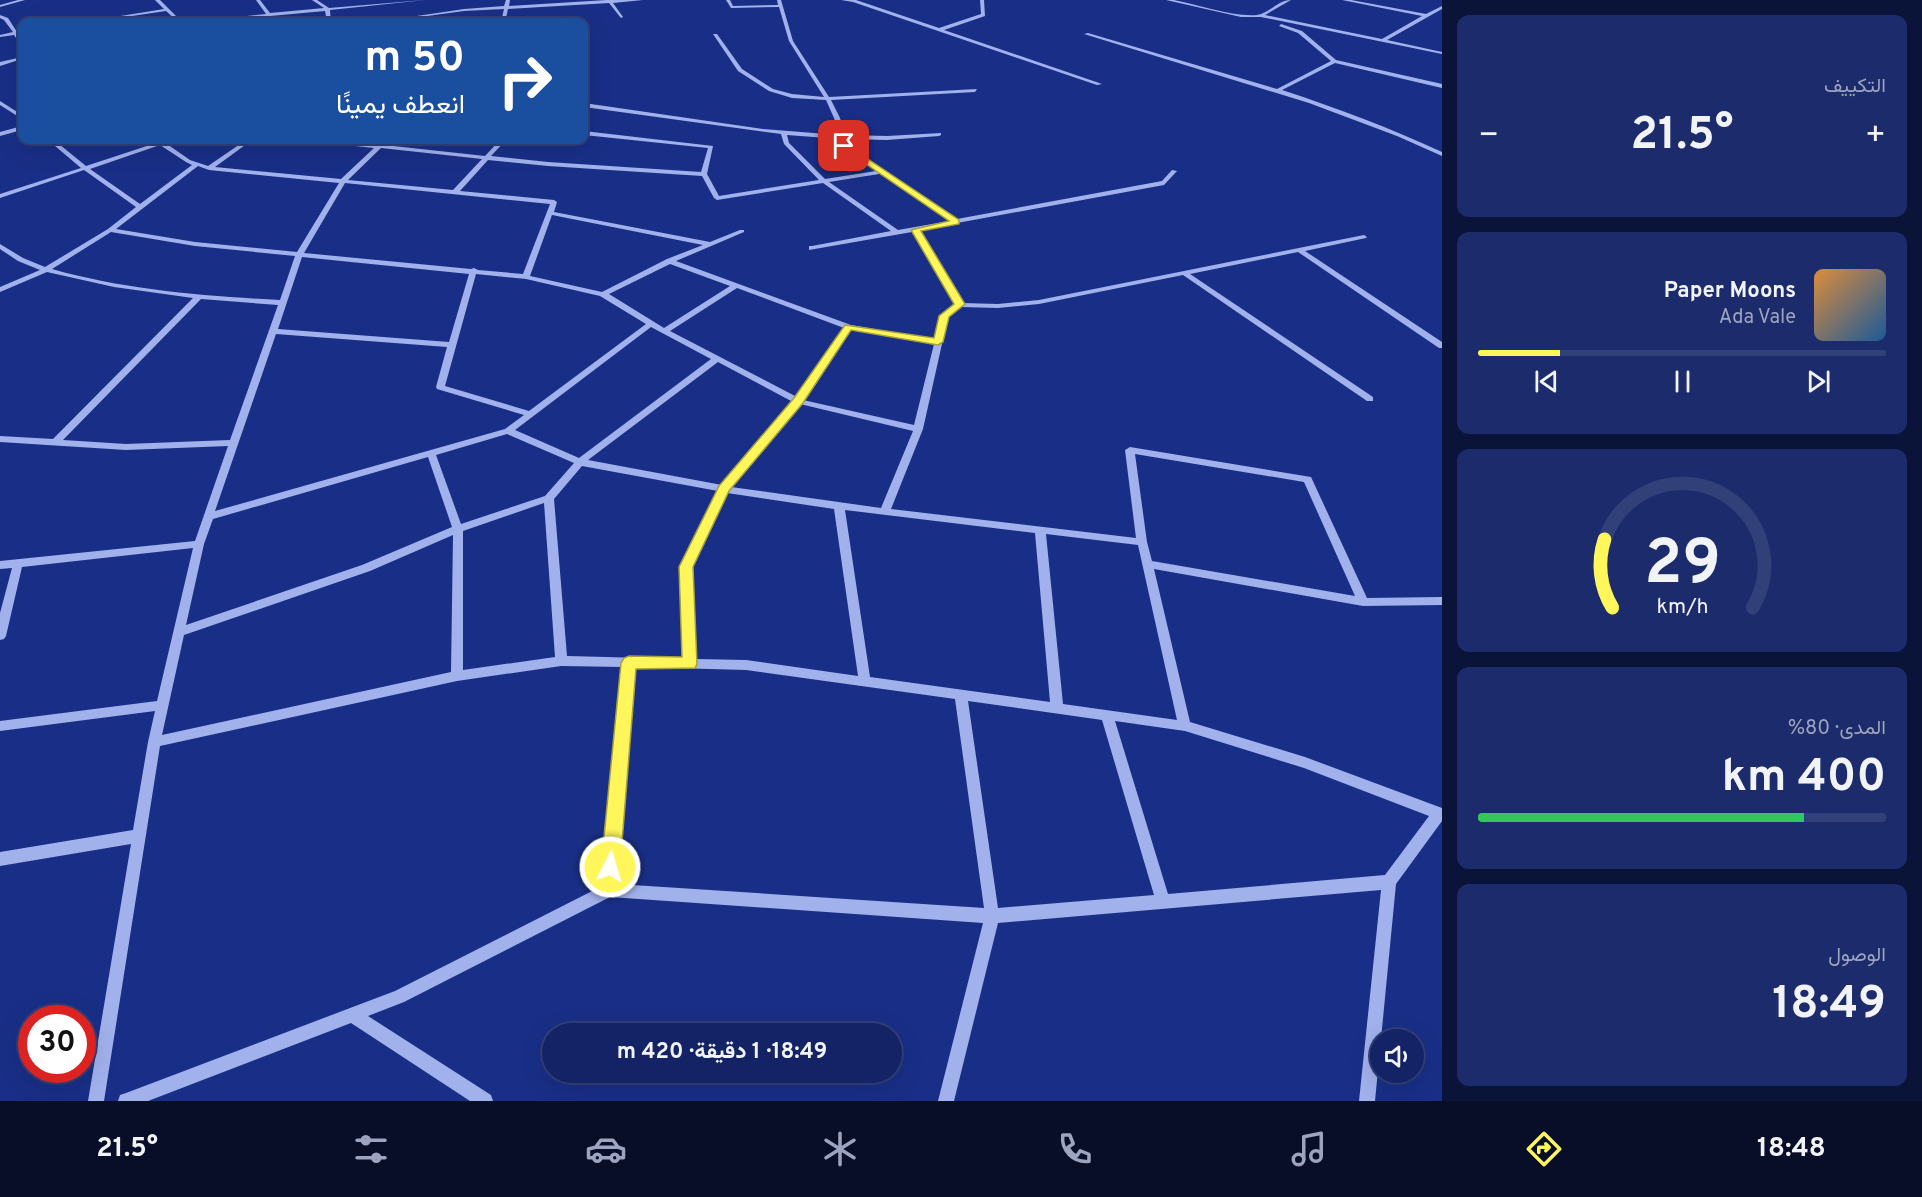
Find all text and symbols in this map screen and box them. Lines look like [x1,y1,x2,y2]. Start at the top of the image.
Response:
text: 50 m [365,33,465,86]
icon: right [486,42,564,120]
text: التكييف [1824,74,1886,100]
text: انعطف يمينًا [336,89,465,123]
text: 21.5° [1631,108,1733,165]
text: − [1478,116,1499,158]
text: + [1865,116,1886,158]
pin [818,120,869,171]
icon: arrive [827,129,860,162]
text: Paper Moons [1664,278,1796,305]
text: Ada Vale [1719,305,1796,331]
icon: previous [1530,365,1563,398]
icon: pause [1666,365,1699,398]
icon: next [1802,365,1835,398]
text: 29 [1644,527,1720,606]
text: km/h [1656,594,1708,621]
text: المدى · 80% [1788,716,1886,742]
text: 400 km [1722,750,1886,807]
position arrow [578,835,642,899]
text: الوصول [1828,943,1886,969]
text: 18:49 [1772,977,1886,1034]
speed limit sign: 30 [18,1005,96,1083]
map controls [1370,1029,1424,1083]
button: sound [1370,1029,1424,1083]
text: 18:49 · 1 دقيقة · 420 m [617,1039,827,1066]
icon: filters [350,1128,392,1170]
icon: car [585,1128,627,1170]
icon: climate [819,1128,861,1170]
icon: phone [1054,1128,1096,1170]
icon: music [1288,1128,1330,1170]
icon: directions [1523,1128,1565,1170]
text: 21.5° [96,1132,158,1166]
text: 18:48 [1757,1132,1826,1166]

